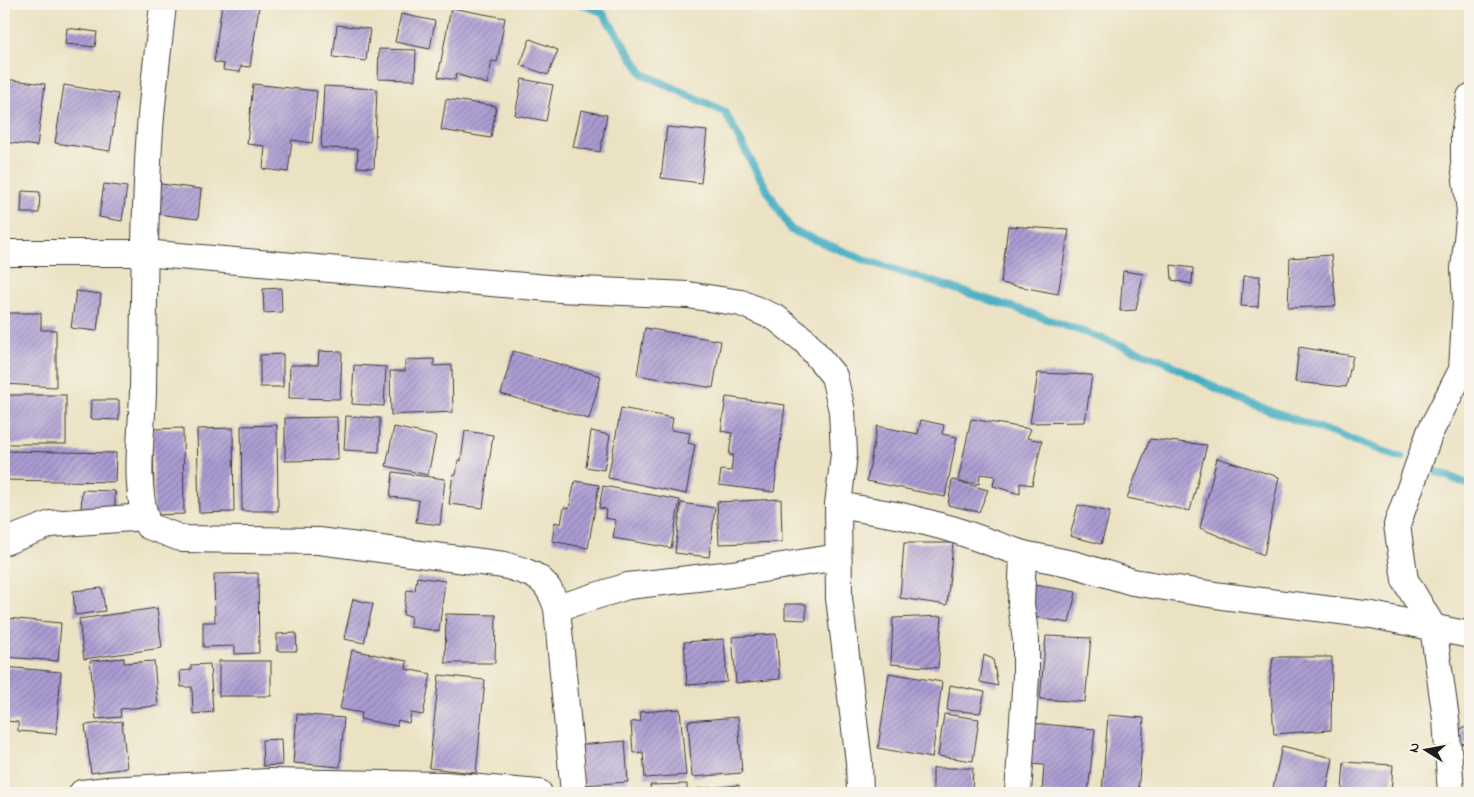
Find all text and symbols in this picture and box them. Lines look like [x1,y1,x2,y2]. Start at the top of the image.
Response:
north arrow [1402,724,1452,774]
text: N [1404,741,1426,754]

